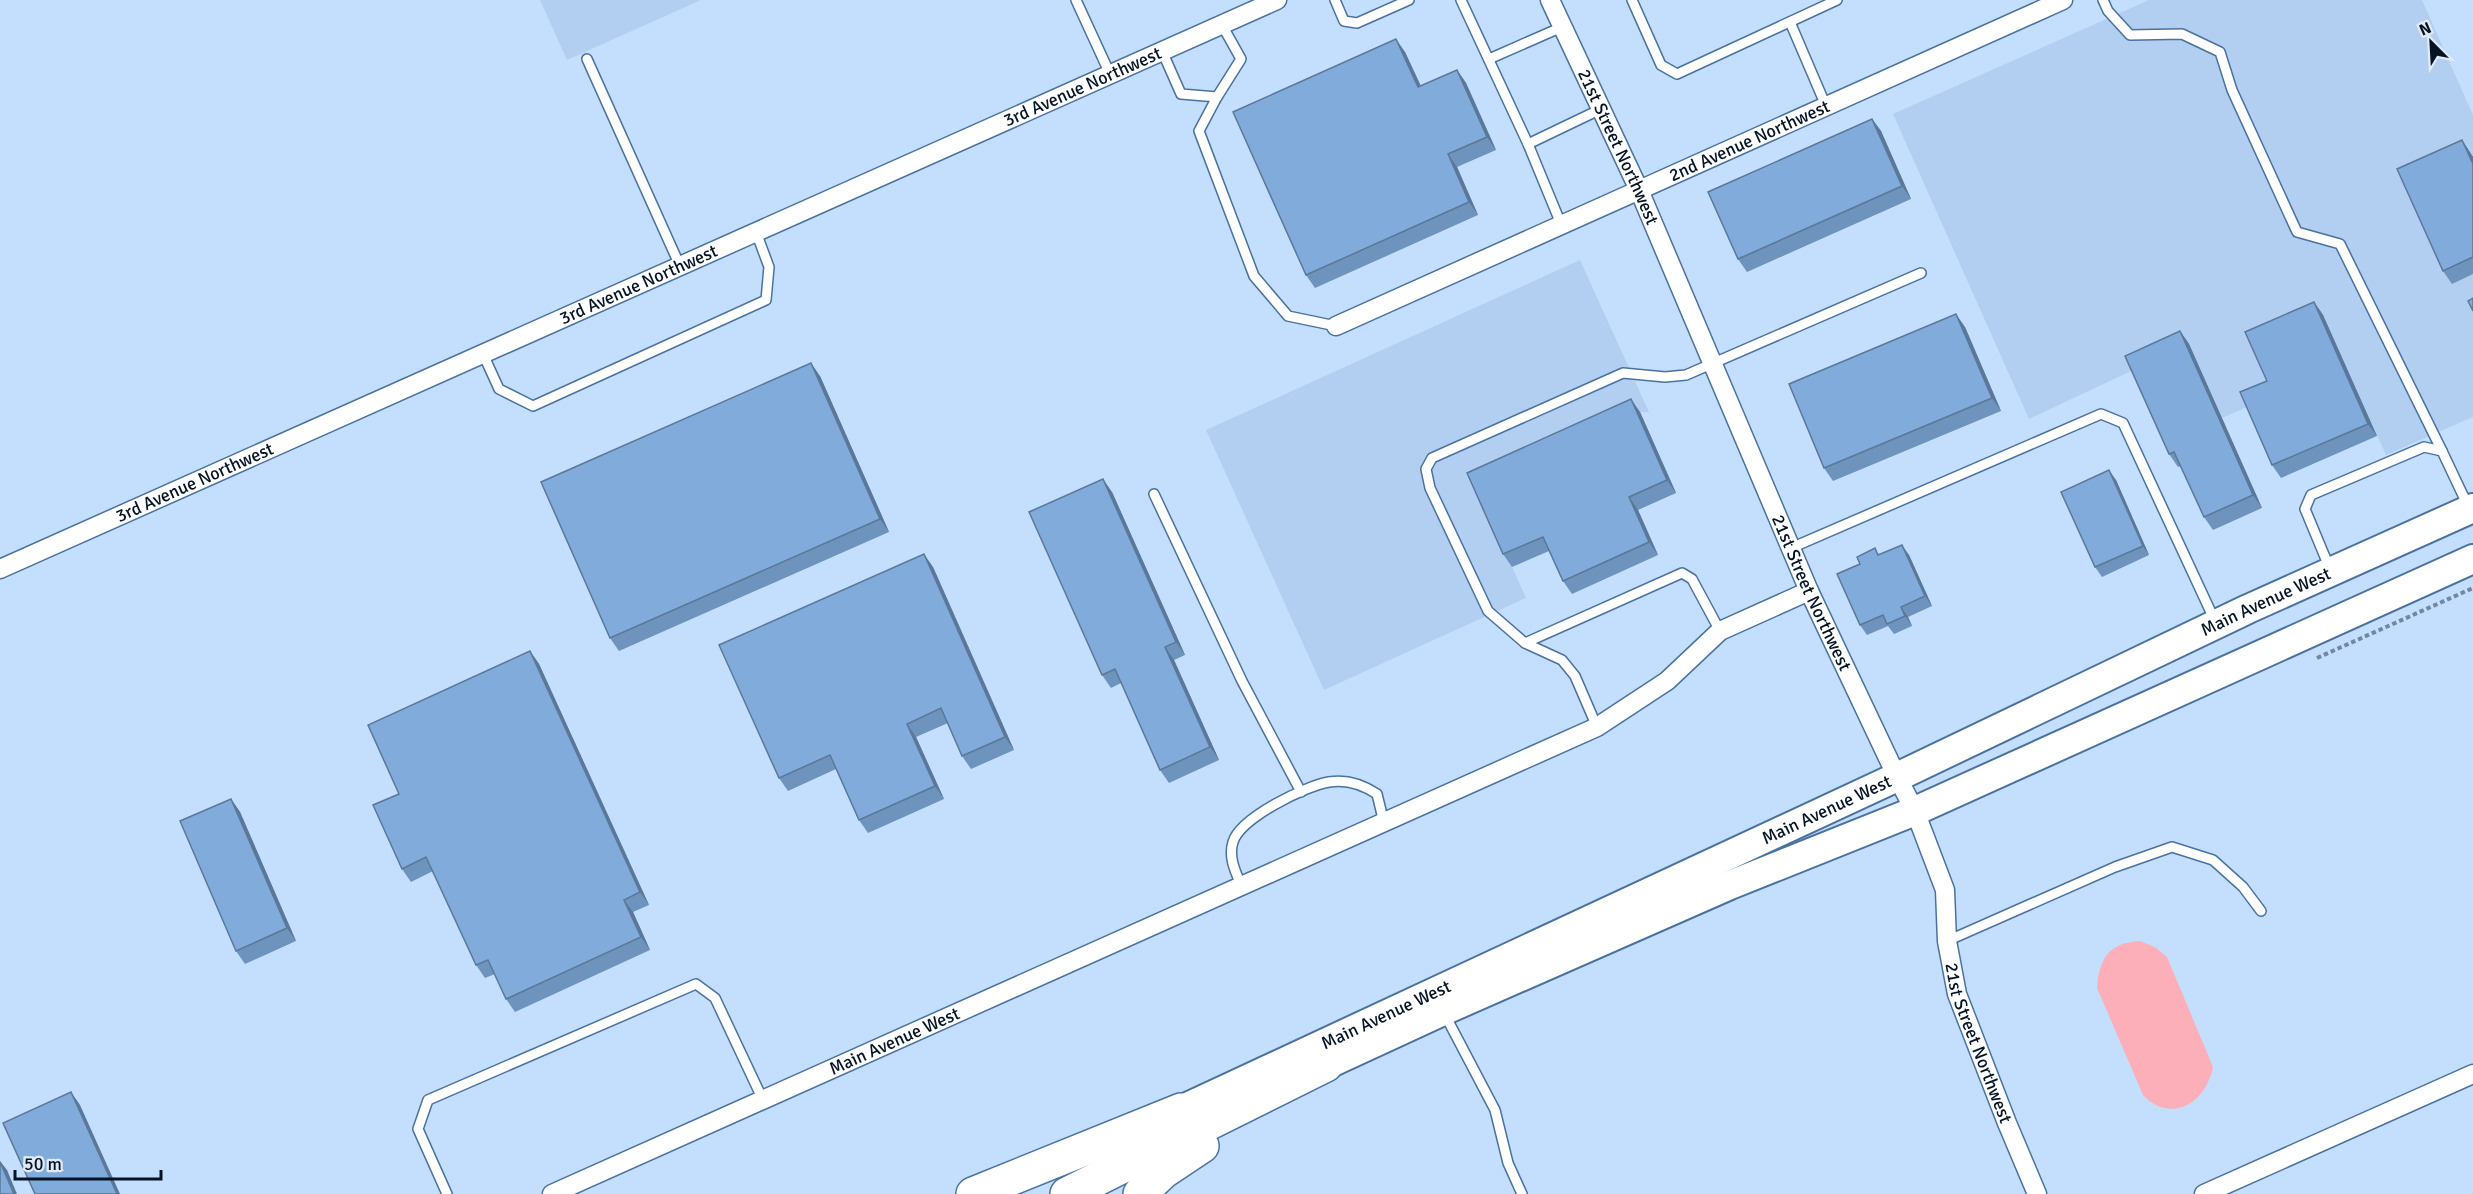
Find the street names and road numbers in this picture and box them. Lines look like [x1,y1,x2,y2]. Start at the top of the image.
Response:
street label: 3rd Avenue Northwest [1000,42,1165,131]
street label: 21st Street Northwest [1573,66,1663,228]
street label: 2nd Avenue Northwest [1666,95,1833,186]
street label: 3rd Avenue Northwest [556,240,721,329]
street label: 3rd Avenue Northwest [112,438,277,527]
street label: 21st Street Northwest [1767,511,1856,674]
street label: Main Avenue West [2197,562,2334,641]
street label: Main Avenue West [1758,770,1895,849]
street label: 21st Street Northwest [1940,961,2017,1126]
street label: Main Avenue West [1318,975,1454,1054]
street label: Main Avenue West [826,1002,963,1080]

